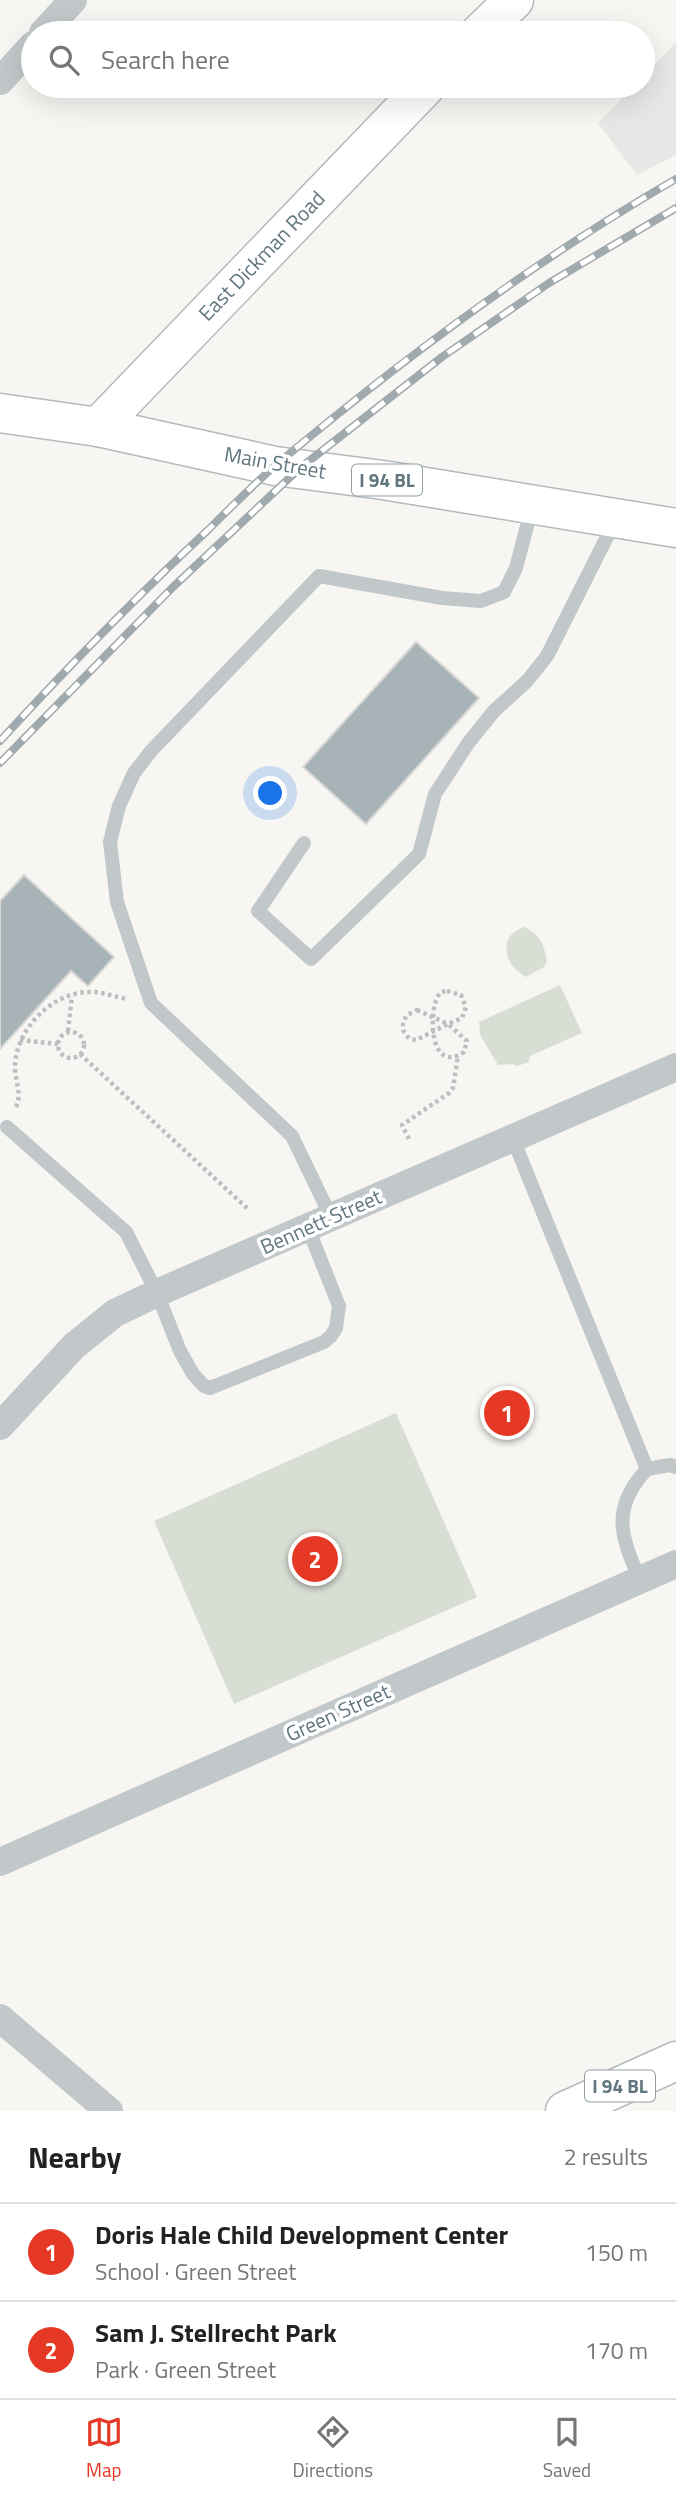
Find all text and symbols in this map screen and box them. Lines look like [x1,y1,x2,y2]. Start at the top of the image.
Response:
search box [21,21,655,98]
text: Search here [101,40,230,79]
icon: search [45,41,83,79]
street label: East Dickman Road [190,183,332,328]
street label: Main Street [222,437,329,487]
road number: I 94 BL [352,464,422,495]
your location [253,776,287,810]
street label: Bennett Street [255,1180,387,1262]
pin: 1 [484,1387,530,1439]
pin: 2 [292,1533,338,1585]
street label: Green Street [280,1675,395,1749]
road number: I 94 BL [585,2070,655,2102]
text: Nearby [28,2134,121,2180]
text: 2 results [564,2139,648,2174]
text: Doris Hale Child Development Center [95,2215,508,2254]
text: 1 [45,2235,57,2270]
text: 150 m [585,2235,648,2270]
text: School · Green Street [95,2254,296,2289]
text: Sam J. Stellrecht Park [95,2313,337,2352]
text: 2 [45,2333,57,2368]
text: 170 m [585,2333,648,2368]
text: Park · Green Street [95,2352,276,2387]
tab: Map [85,2413,123,2484]
tab: Directions [293,2413,373,2484]
tab: Saved [543,2413,591,2484]

